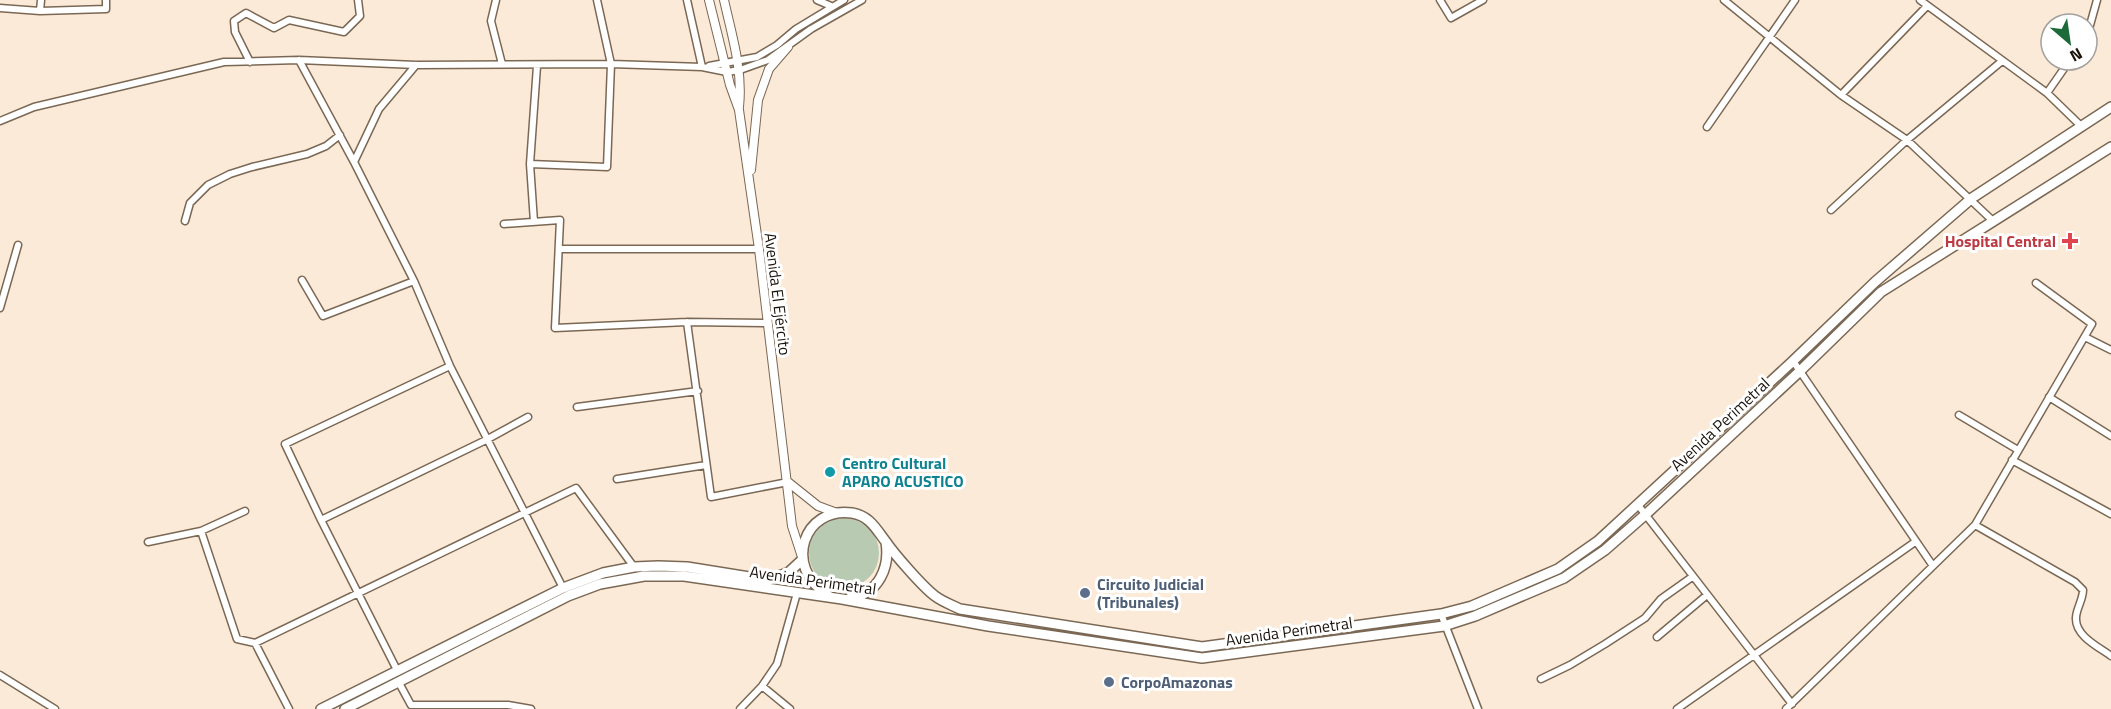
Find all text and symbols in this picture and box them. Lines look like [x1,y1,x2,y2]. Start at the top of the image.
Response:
north arrow [2039,12,2099,72]
text: N [2066,42,2087,68]
place label: Hospital Central [1945,229,2056,253]
street label: Avenida El Ejército [759,231,797,357]
marker: Hospital Central [2061,232,2079,250]
street label: Avenida Perimetral [1665,372,1775,476]
place label: Centro Cultural APARO ACUSTICO [842,451,964,493]
marker: Centro Cultural APARO ACUSTICO [823,465,837,479]
street label: Avenida Perimetral [748,559,878,601]
place label: Circuito Judicial (Tribunales) [1097,572,1204,614]
marker: Circuito Judicial (Tribunales) [1078,586,1092,600]
street label: Avenida Perimetral [1224,610,1354,652]
place label: CorpoAmazonas [1121,670,1233,694]
marker: CorpoAmazonas [1102,675,1116,689]

